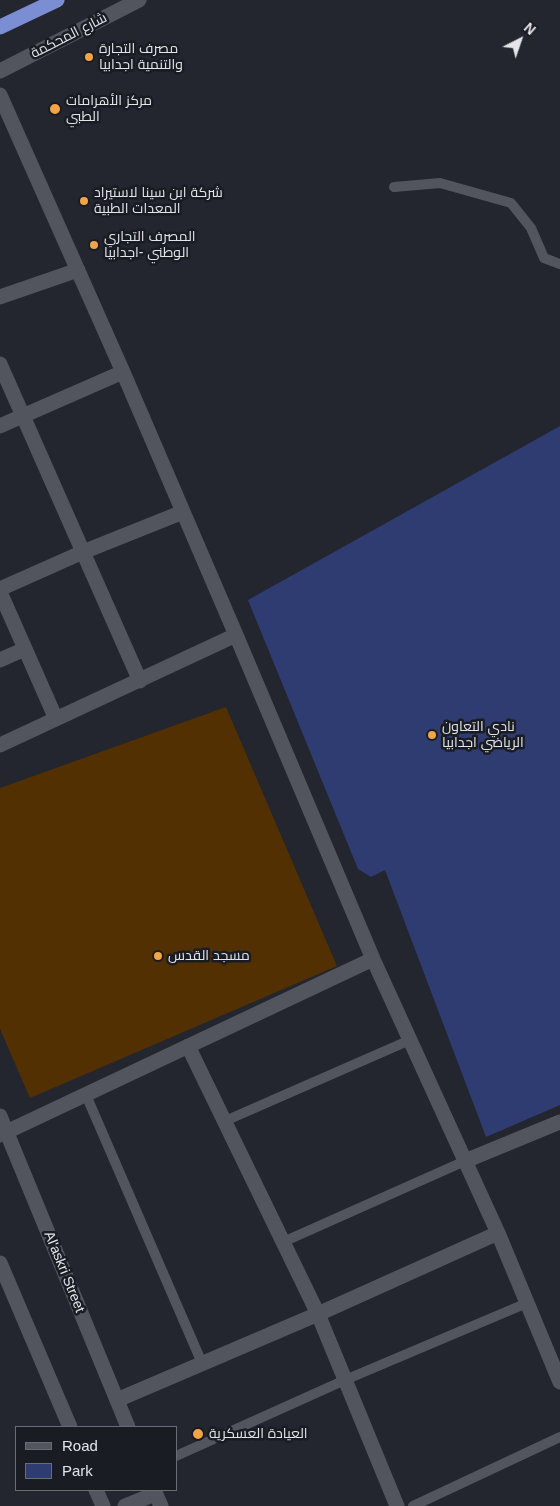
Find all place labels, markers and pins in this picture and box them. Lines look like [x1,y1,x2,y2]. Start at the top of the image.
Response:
place label: مصرف التجارة والتنمية اجدابيا [99,41,183,74]
marker: مصرف التجارة والتنمية اجدابيا [83,51,95,63]
place label: مركز الأهرامات الطبي [66,93,152,125]
marker: مركز الأهرامات الطبي [48,102,62,116]
place label: شركة ابن سينا لاستيراد المعدات الطبية [94,185,223,218]
marker: شركة ابن سينا لاستيراد المعدات الطبية [78,195,90,207]
place label: المصرف التجاري الوطني -اجدابيا [104,229,196,262]
marker: المصرف التجاري الوطني -اجدابيا [88,239,100,251]
place label: نادي التعاون الرياضي اجدابيا [442,719,524,752]
marker: نادي التعاون الرياضي اجدابيا [426,729,438,741]
place label: مسجد القدس [168,948,250,964]
marker: مسجد القدس [152,950,164,962]
place label: العيادة العسكرية [209,1426,308,1442]
marker: العيادة العسكرية [191,1427,205,1441]

